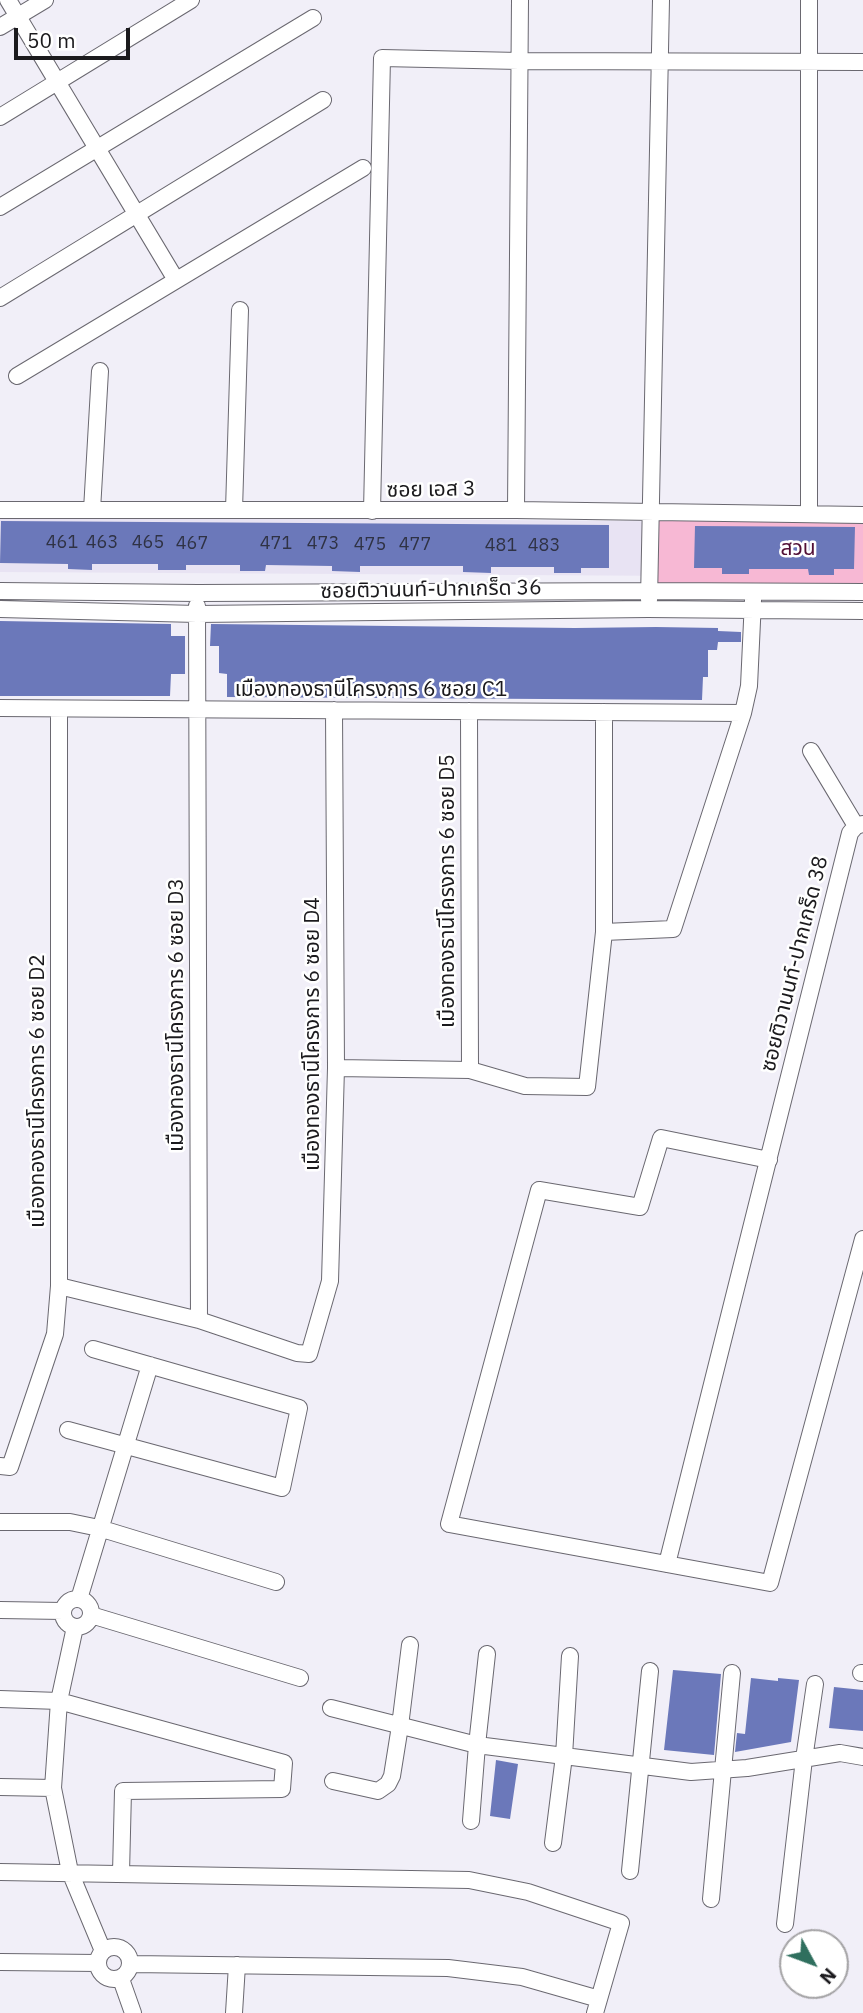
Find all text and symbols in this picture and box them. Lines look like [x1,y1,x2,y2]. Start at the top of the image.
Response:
scale bar [18,14,133,58]
text: 50 m [27,26,76,54]
street label: ซอย เอส 3 [386,477,476,503]
house number: 461 [46,532,78,554]
house number: 463 [86,532,118,554]
house number: 465 [132,532,164,554]
house number: 467 [176,533,208,555]
house number: 471 [260,533,292,555]
house number: 473 [307,533,339,555]
house number: 475 [354,534,386,556]
house number: 477 [399,534,431,556]
house number: 481 [485,535,517,557]
house number: 483 [528,535,560,557]
park label: สวน [780,536,816,562]
street label: ซอยติวานนท์-ปากเกร็ด 36 [320,575,542,605]
street label: เมืองทองธานีโครงการ 6 ซอย C1 [235,677,507,703]
street label: เมืองทองธานีโครงการ 6 ซอย D5 [435,754,461,1028]
street label: ซอยติวานนท์-ปากเกร็ด 38 [756,854,834,1074]
street label: เมืองทองธานีโครงการ 6 ซอย D3 [164,878,190,1152]
street label: เมืองทองธานีโครงการ 6 ซอย D4 [300,897,326,1171]
street label: เมืองทองธานีโครงการ 6 ซอย D2 [25,954,51,1228]
north arrow [779,1929,849,1999]
text: N [815,1963,842,1990]

